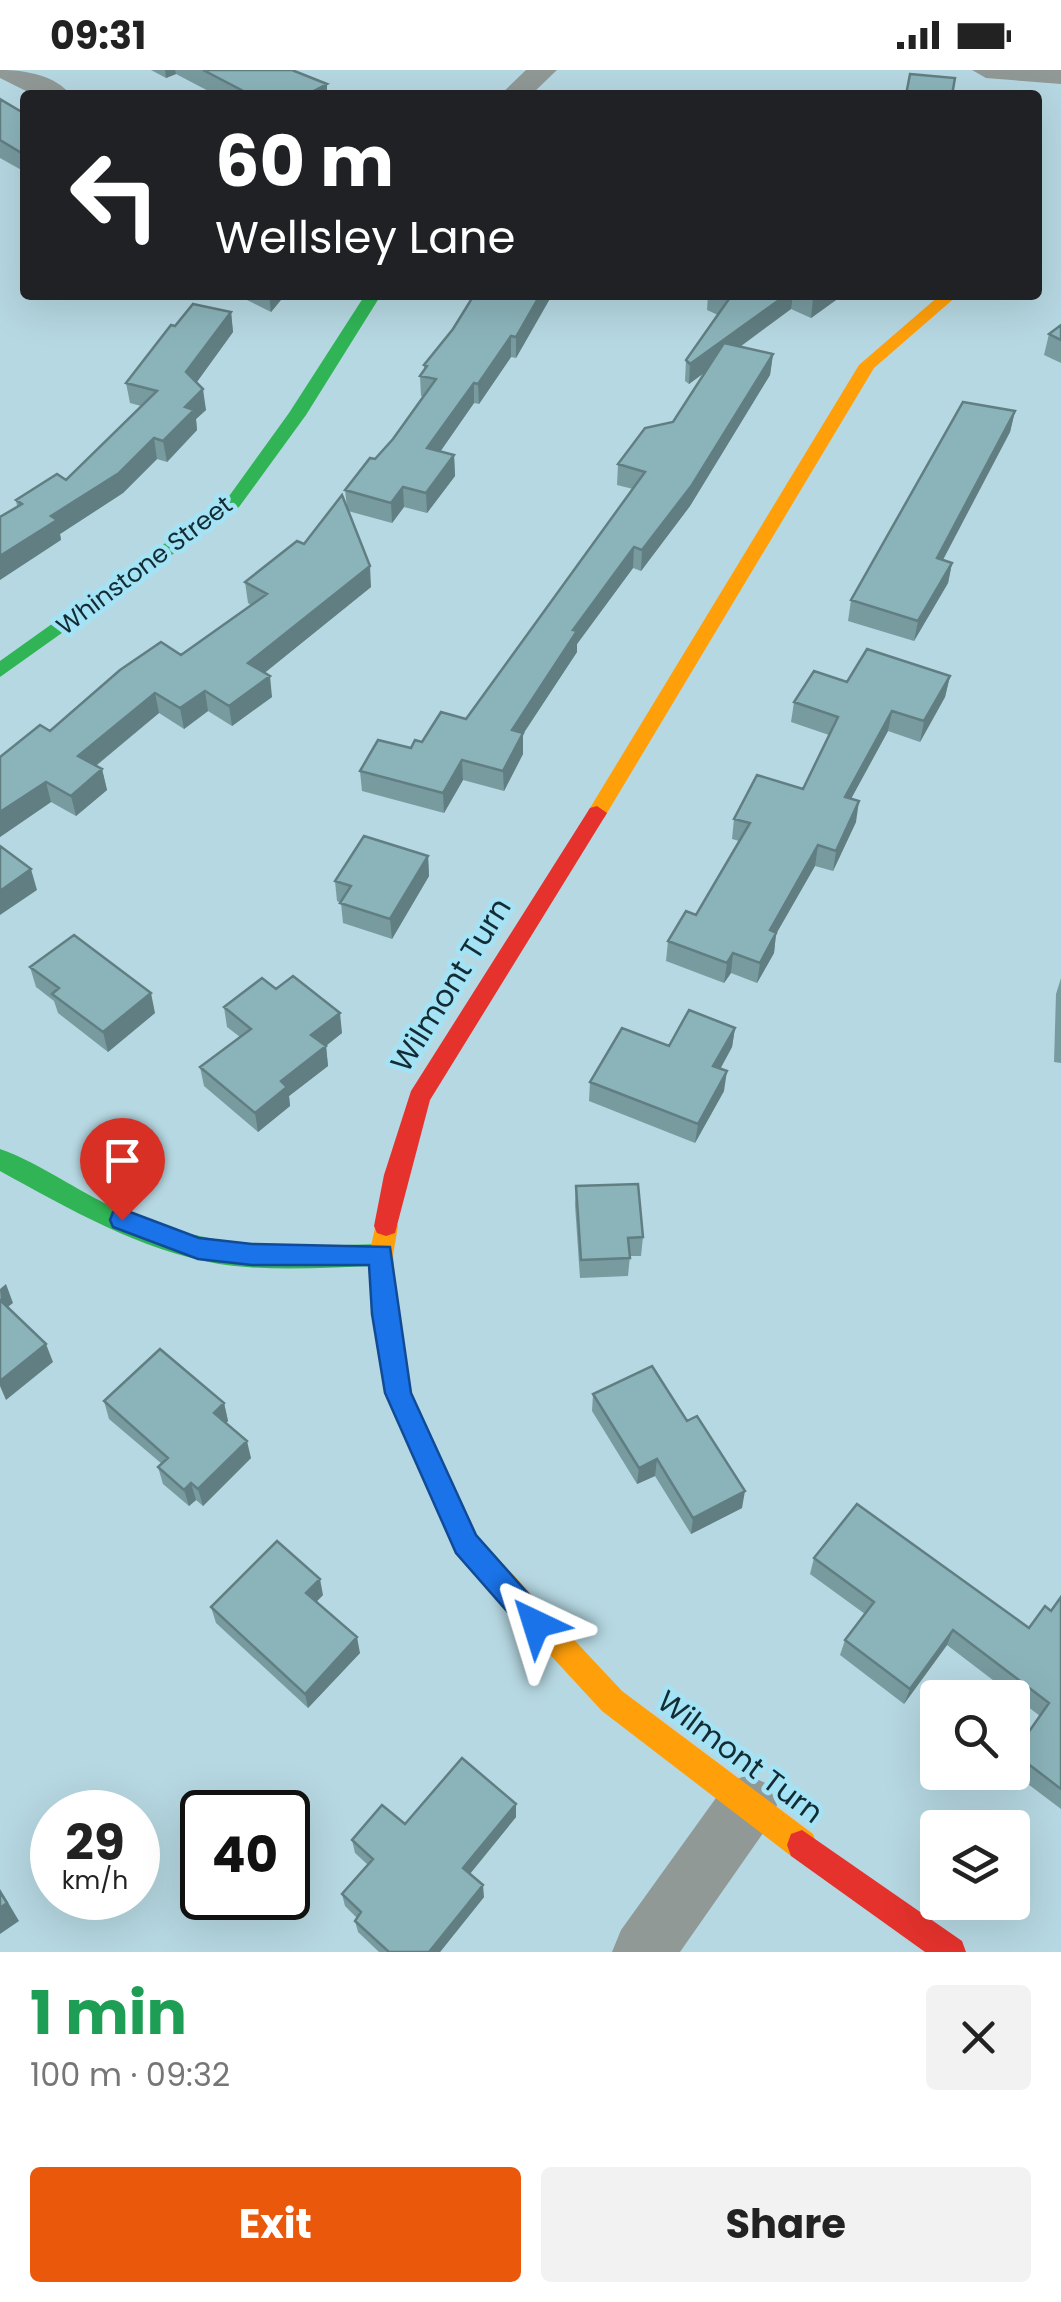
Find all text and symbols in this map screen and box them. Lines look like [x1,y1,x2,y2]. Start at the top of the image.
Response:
text: 09:31 [50,9,146,62]
text: 60 m [215,112,394,211]
icon: left [50,130,180,260]
text: Wellsley Lane [215,206,515,269]
street label: Whinstone Street [49,488,240,643]
street label: Wilmont Turn [380,889,521,1080]
pin [80,1118,165,1221]
icon: arrive [95,1133,150,1188]
position arrow [484,1572,588,1676]
street label: Wilmont Turn [648,1680,832,1833]
map controls [920,1680,1030,1920]
button: search [920,1680,1030,1790]
speed limit sign: 40 [180,1790,310,1920]
text: 29 [65,1807,125,1878]
button: layers [920,1810,1030,1920]
text: km/h [62,1863,128,1898]
text: 1 min [30,1971,187,2055]
button: close [926,1985,1031,2090]
text: 100 m · 09:32 [30,2052,230,2097]
button: Exit [30,2167,521,2282]
button: Share [541,2167,1031,2282]

